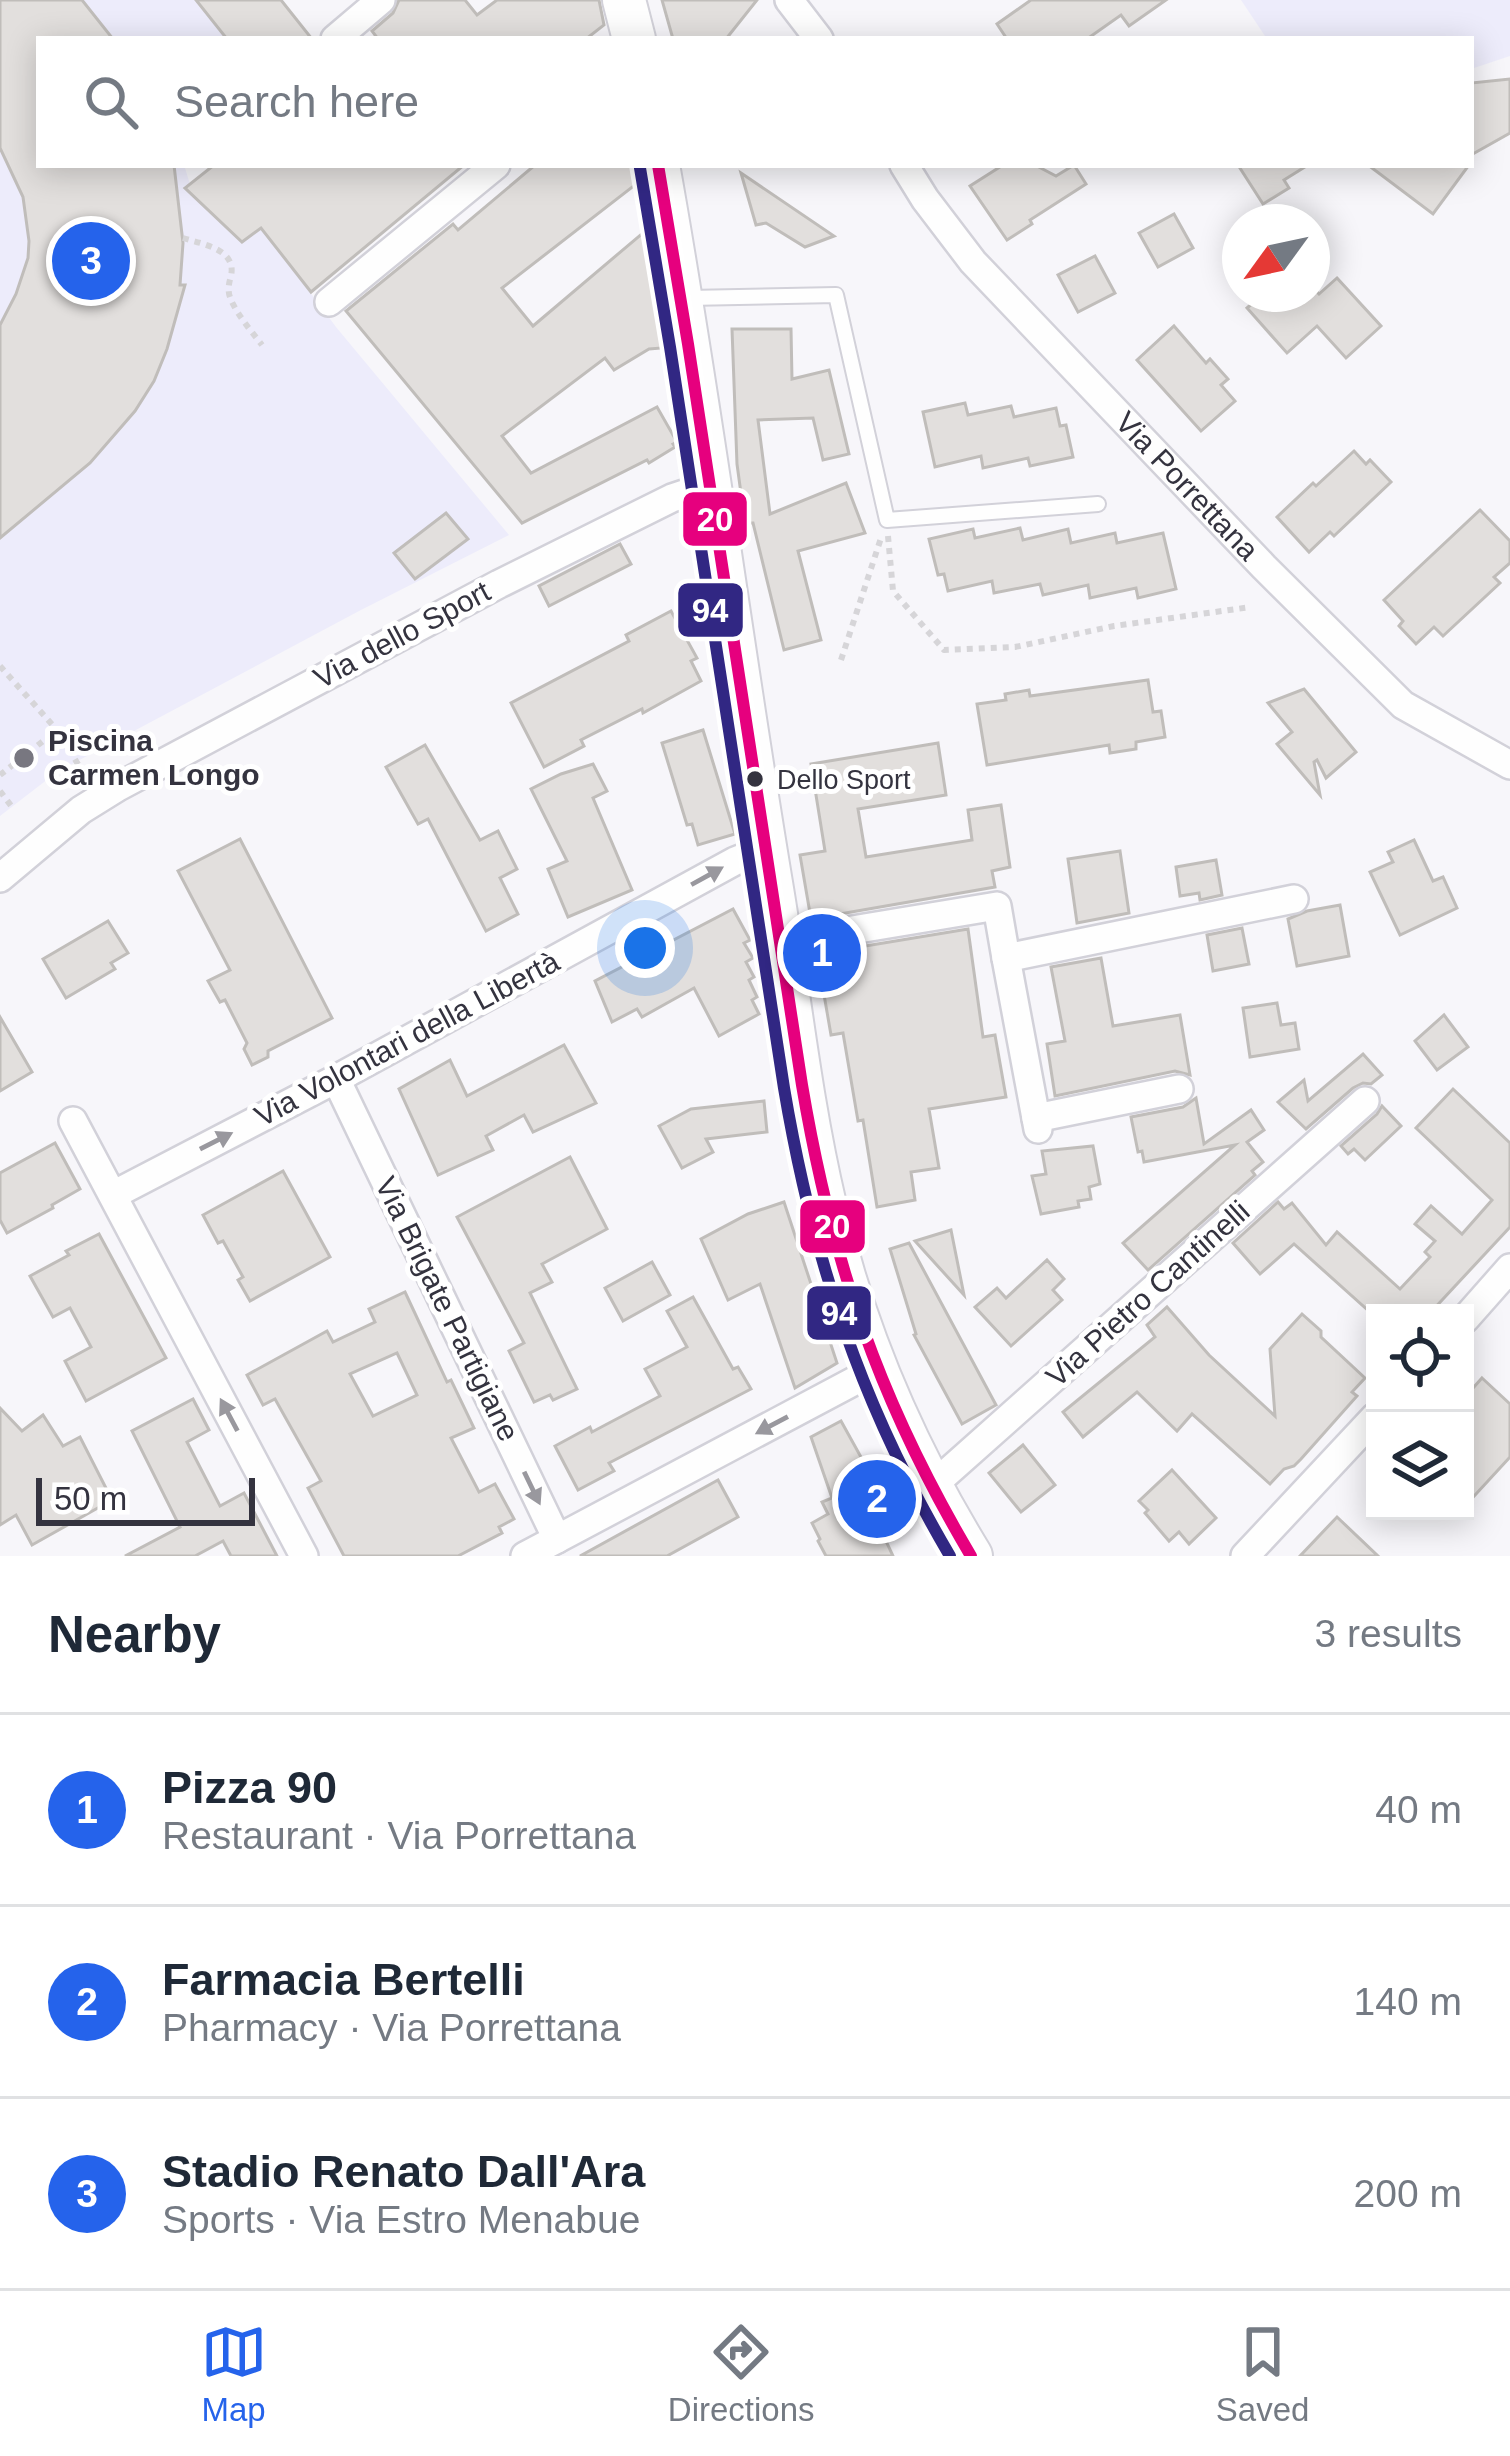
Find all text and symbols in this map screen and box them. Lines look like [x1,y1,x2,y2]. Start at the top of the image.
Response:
search box [36,36,1474,168]
icon: search [78,69,144,135]
text: Search here [174,76,419,127]
north arrow [1222,204,1330,312]
pin: 3 [52,216,130,306]
street label: Via Porrettana [1109,405,1265,567]
line badge: 20 [681,490,749,548]
text: 20 [697,501,733,538]
street label: Via dello Sport [308,574,496,695]
line badge: 94 [676,581,745,639]
text: 94 [692,592,729,629]
place label: Piscina Carmen Longo [48,724,260,791]
marker: Piscina Carmen Longo [11,745,37,771]
place label: Dello Sport [777,765,911,795]
marker: Dello Sport [744,768,766,790]
one-way arrow [690,866,725,887]
pin: 1 [783,908,861,998]
your location [615,918,675,978]
street label: Via Volontari della Libertà [249,944,565,1133]
one-way arrow [199,1131,234,1152]
street label: Via Brigate Partigiane [369,1171,526,1446]
street label: Via Pietro Cantinelli [1040,1194,1256,1393]
line badge: 20 [798,1198,867,1255]
text: 20 [814,1208,850,1245]
line badge: 94 [805,1284,873,1342]
text: 94 [821,1295,858,1332]
map controls [1366,1304,1474,1520]
button: locate [1366,1304,1474,1412]
one-way arrow [220,1398,240,1433]
button: layers [1366,1412,1474,1520]
one-way arrow [755,1414,790,1435]
pin: 2 [838,1454,916,1544]
one-way arrow [522,1470,542,1505]
scale bar [36,1472,255,1525]
text: 50 m [54,1480,127,1517]
text: Nearby [48,1606,221,1663]
text: 3 results [1315,1612,1462,1655]
text: Pizza 90 [162,1762,337,1813]
text: 1 [76,1788,98,1831]
text: 40 m [1375,1788,1462,1831]
text: Restaurant · Via Porrettana [162,1814,636,1857]
text: Farmacia Bertelli [162,1954,525,2005]
text: 2 [76,1980,98,2023]
text: 140 m [1354,1980,1462,2023]
text: Pharmacy · Via Porrettana [162,2006,621,2049]
text: Stadio Renato Dall'Ara [162,2146,645,2197]
text: 3 [76,2172,98,2215]
text: 200 m [1354,2172,1462,2215]
text: Sports · Via Estro Menabue [162,2198,640,2241]
tab: Map [201,2319,267,2429]
tab: Directions [668,2319,815,2429]
tab: Saved [1216,2319,1309,2429]

